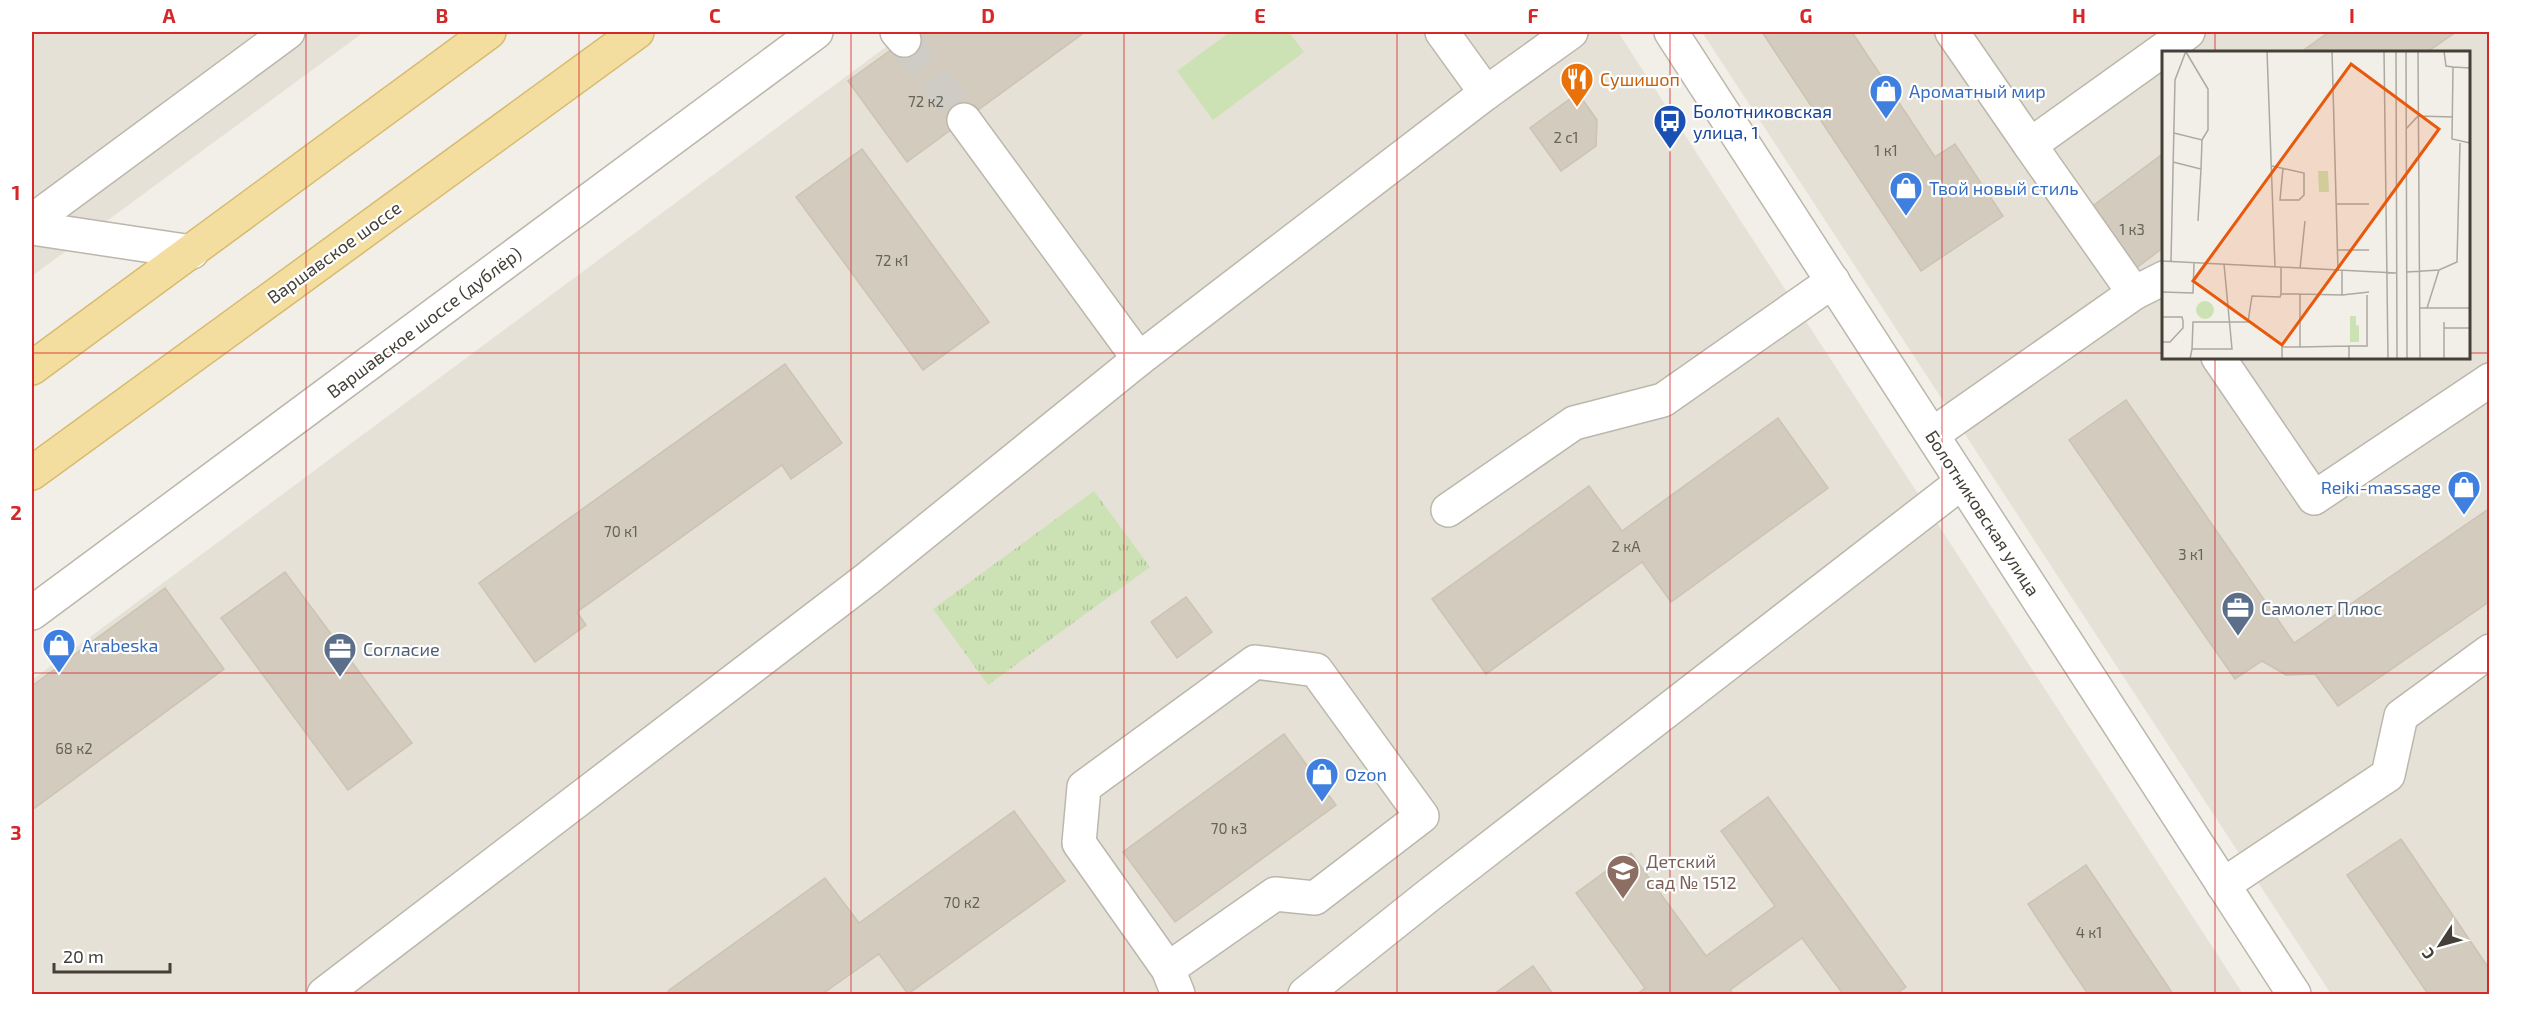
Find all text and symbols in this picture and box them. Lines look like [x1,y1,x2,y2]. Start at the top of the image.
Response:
text: A [162,3,176,27]
text: B [436,3,448,27]
text: C [709,3,721,27]
text: D [981,3,995,27]
text: E [1254,3,1266,27]
text: F [1527,3,1539,27]
text: G [1800,3,1812,27]
text: H [2072,3,2086,27]
text: I [2349,3,2355,27]
inset map [2162,51,2470,358]
restaurant icon: Сушишоп [1559,61,1595,108]
place label: Сушишоп [1600,68,1680,90]
shop icon: Ароматный мир [1868,73,1904,120]
place label: Ароматный мир [1909,80,2046,102]
house number: 72 к2 [908,92,944,110]
place label: Болотниковская улица, 1 [1693,100,1832,143]
bus stop icon: Болотниковская улица, 1 [1652,103,1688,150]
house number: 2 с1 [1553,128,1579,146]
house number: 1 к1 [1874,141,1898,159]
shop icon: Твой новый стиль [1888,170,1924,217]
place label: Твой новый стиль [1929,177,2079,199]
text: 1 [12,180,20,204]
street label: Варшавское шоссе [263,196,405,308]
house number: 1 к3 [2119,220,2145,238]
street label: Варшавское шоссе (дублёр) [322,242,526,402]
house number: 72 к1 [875,251,909,269]
street label: Болотниковская улица [1921,426,2045,600]
shop icon: Reiki-massage [2446,469,2482,516]
place label: Reiki-massage [2321,476,2441,498]
text: 2 [10,500,22,524]
house number: 70 к1 [604,522,638,540]
house number: 2 кА [1611,537,1641,555]
house number: 3 к1 [2178,545,2204,563]
office icon: Самолет Плюс [2220,590,2256,637]
place label: Самолет Плюс [2261,597,2383,619]
shop icon: Arabeska [41,627,77,674]
office icon: Согласие [322,631,358,678]
place label: Arabeska [82,634,158,656]
place label: Согласие [363,638,440,660]
house number: 68 к2 [55,739,93,757]
shop icon: Ozon [1304,756,1340,803]
place label: Ozon [1345,763,1387,785]
house number: 70 к3 [1211,819,1247,837]
text: 3 [10,820,22,844]
place label: Детский сад № 1512 [1646,850,1737,893]
school or university icon: Детский сад № 1512 [1605,853,1641,900]
house number: 70 к2 [944,893,980,911]
north arrow [2410,915,2470,975]
house number: 4 к1 [2076,923,2102,941]
scale bar [54,936,170,974]
text: 20 m [63,945,104,967]
text: С [2417,945,2438,964]

